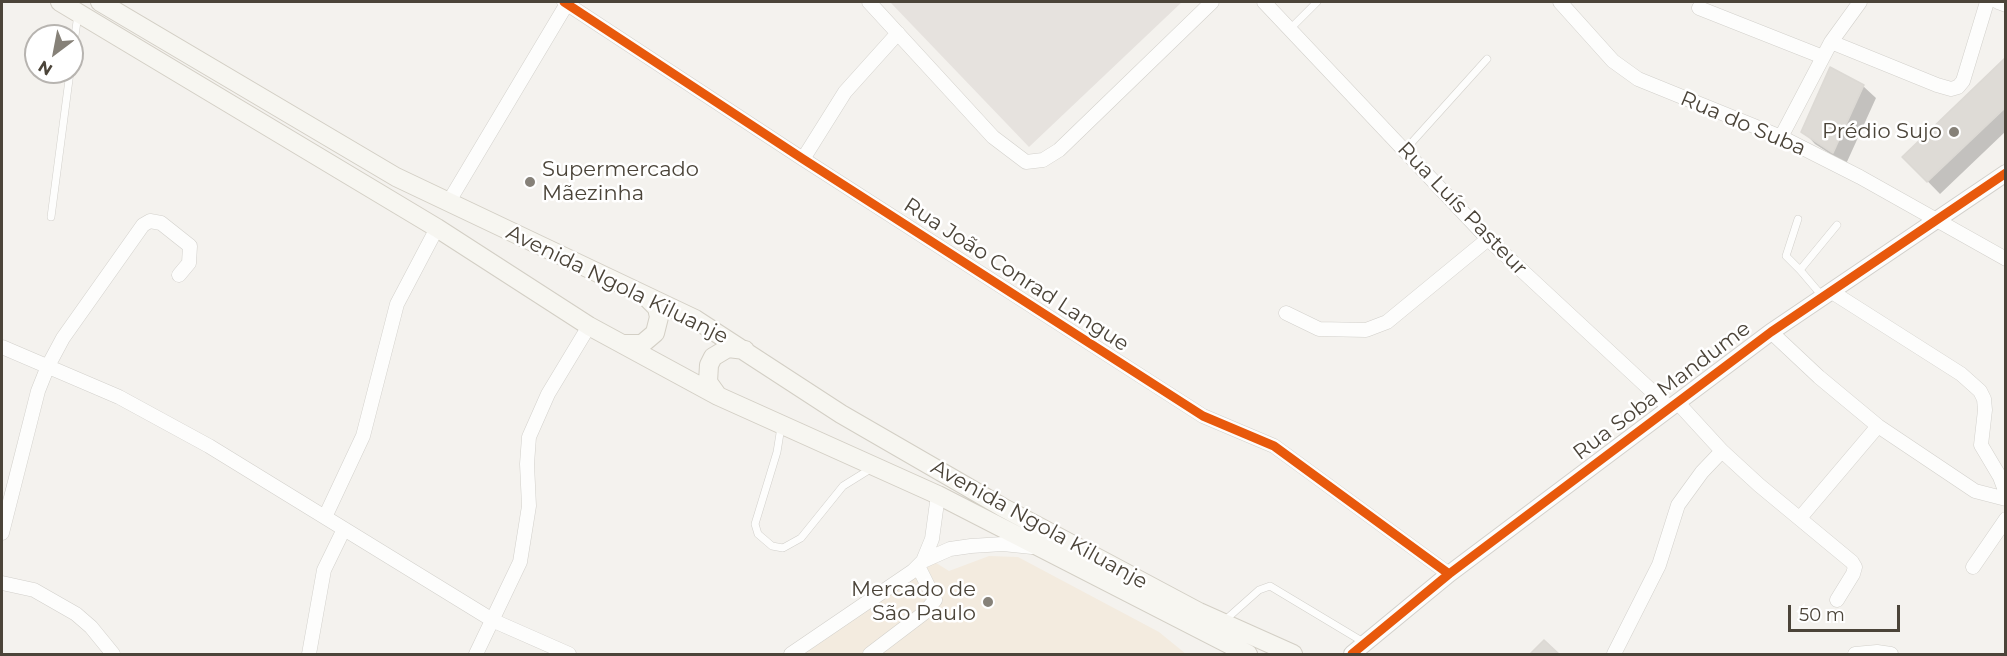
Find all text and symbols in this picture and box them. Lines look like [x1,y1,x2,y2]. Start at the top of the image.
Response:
north arrow [24,24,84,84]
text: N [35,57,56,79]
street label: Rua do Suba [1677,86,1809,162]
place label: Prédio Sujo [1822,119,1942,145]
marker: Prédio Sujo [1947,125,1961,139]
street label: Rua Luís Pasteur [1392,137,1532,281]
place label: Supermercado Mãezinha [542,157,699,207]
marker: Supermercado Mãezinha [523,175,537,189]
street label: Rua João Conrad Langue [899,193,1133,357]
street label: Avenida Ngola Kiluanje [502,220,732,350]
street label: Rua Soba Mandume [1568,316,1756,466]
street label: Avenida Ngola Kiluanje [926,455,1152,595]
place label: Mercado de São Paulo [851,577,976,627]
scale bar [1791,593,1904,631]
marker: Mercado de São Paulo [981,595,995,609]
text: 50 m [1799,604,1845,626]

